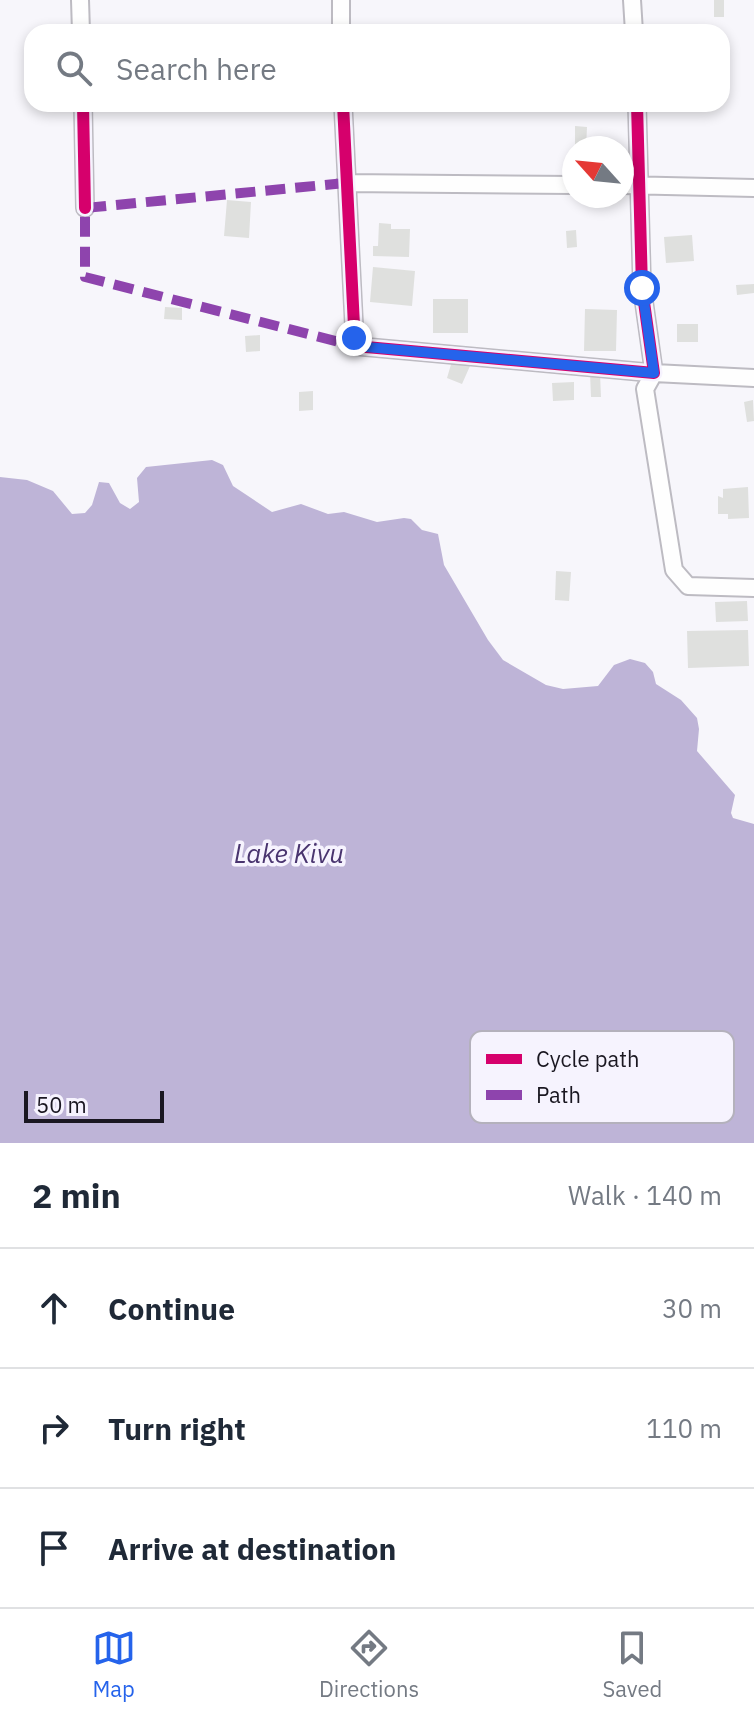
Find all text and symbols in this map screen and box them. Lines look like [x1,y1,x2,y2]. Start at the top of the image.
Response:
search box [24,24,730,112]
icon: search [52,46,96,90]
text: Search here [116,49,277,88]
north arrow [562,136,634,208]
route start [624,270,660,306]
route end [336,320,372,356]
water label: Lake Kivu [234,836,344,870]
legend [470,1031,734,1123]
text: Cycle path [536,1044,640,1073]
text: Path [536,1080,581,1109]
scale bar [24,1087,164,1123]
text: 50 m [36,1090,87,1119]
text: 2 min [32,1173,121,1217]
text: Walk · 140 m [568,1178,722,1212]
icon: ahead [32,1286,76,1330]
text: Continue [108,1289,235,1328]
text: 30 m [662,1291,722,1325]
icon: right [32,1406,76,1450]
text: Turn right [108,1409,246,1448]
text: 110 m [646,1411,722,1445]
icon: arrive [32,1526,76,1570]
text: Arrive at destination [108,1529,396,1568]
tab: Map [92,1626,136,1703]
tab: Directions [319,1626,419,1703]
tab: Saved [602,1626,662,1703]

